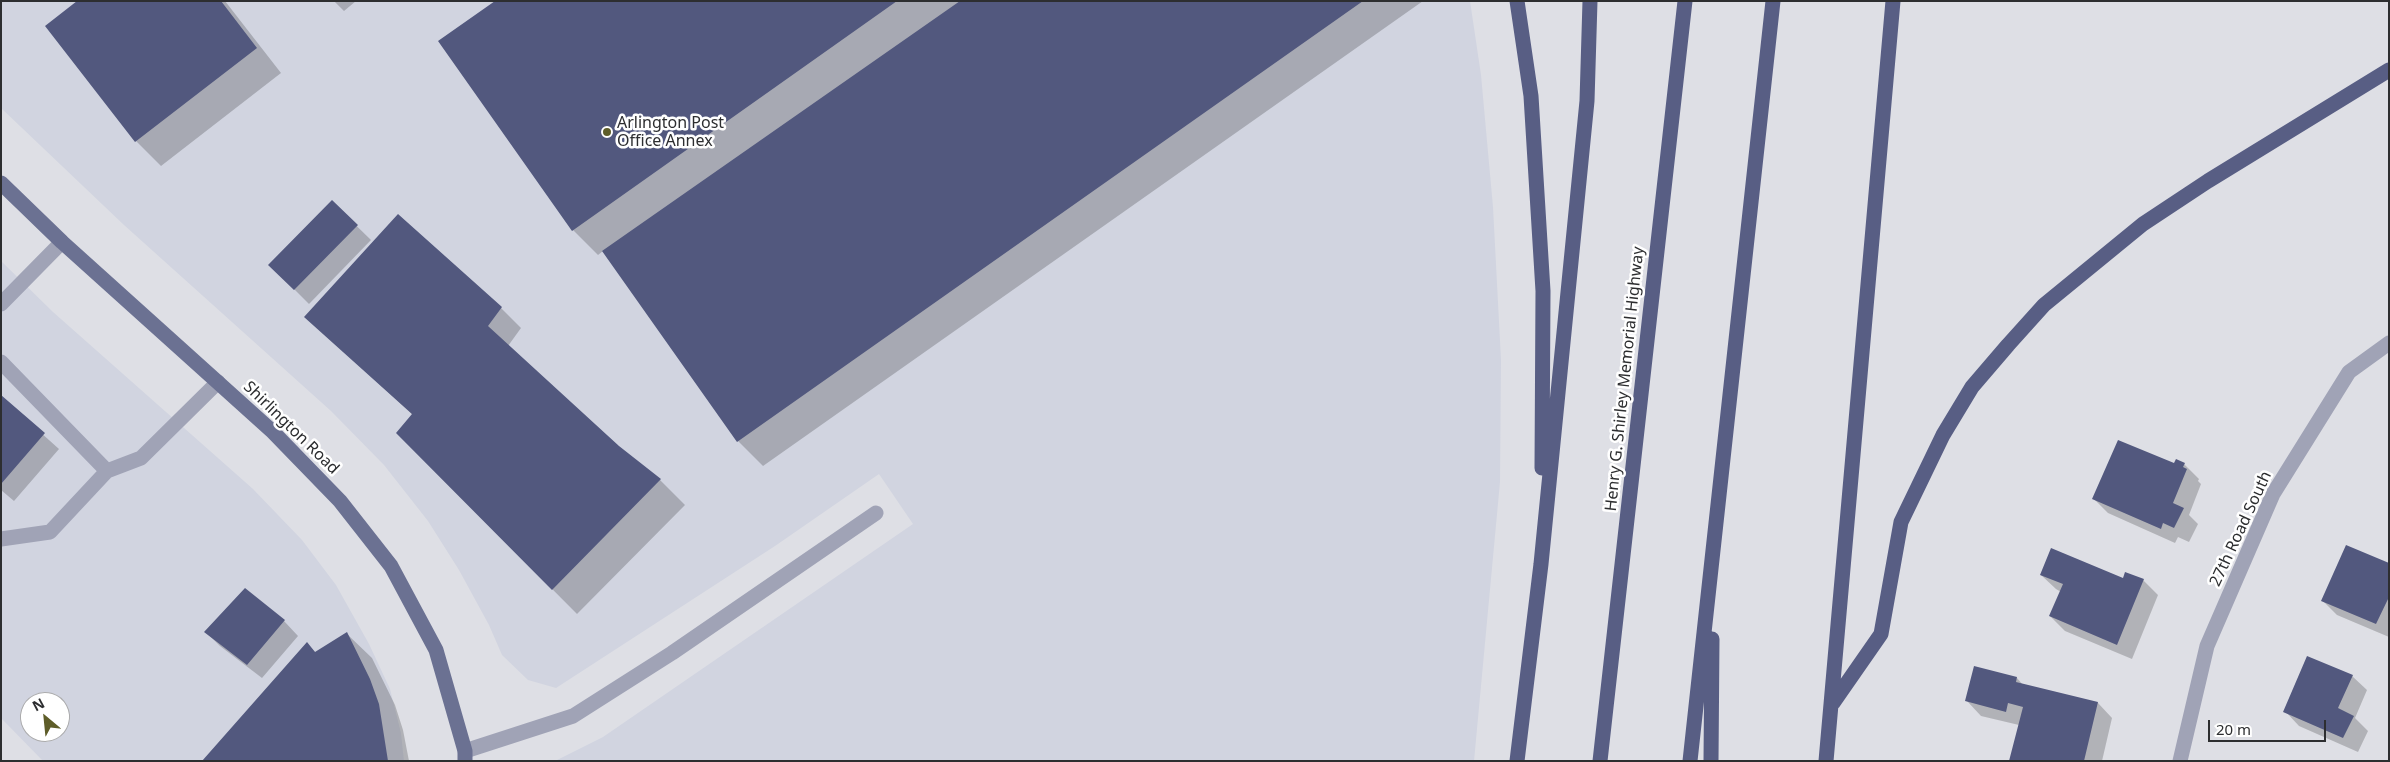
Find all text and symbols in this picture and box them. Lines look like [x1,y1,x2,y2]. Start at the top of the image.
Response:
place label: Arlington Post Office Annex [617,113,724,151]
marker: Arlington Post Office Annex [601,126,613,138]
street label: Henry G. Shirley Memorial Highway [1602,246,1648,512]
street label: Shirlington Road [239,378,343,478]
street label: 27th Road South [2206,468,2276,590]
north arrow [20,692,70,742]
text: N [29,693,48,715]
scale bar [2210,710,2328,742]
text: 20 m [2216,719,2251,739]

